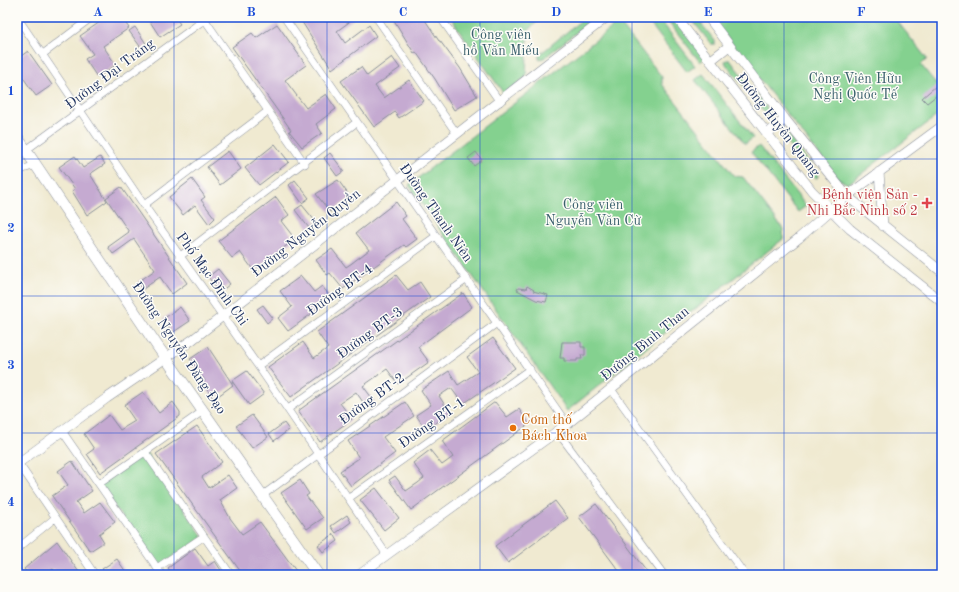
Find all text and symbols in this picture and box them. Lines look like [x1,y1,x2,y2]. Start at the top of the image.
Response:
text: A [93,6,103,19]
text: B [246,6,256,19]
text: C [399,6,407,19]
text: D [551,6,561,19]
text: E [704,6,713,19]
text: F [857,6,866,19]
park label: Công viên hồ Văn Miếu [463,28,540,58]
street label: Đường Đại Tráng [63,36,157,112]
street label: Đường Huyền Quang [733,69,825,180]
park label: Công Viên Hữu Nghị Quốc Tế [808,72,902,102]
text: 1 [7,85,15,98]
street label: Đường Thanh Niên [397,161,475,265]
street label: Đường Nguyễn Quyền [248,185,363,280]
place label: Bệnh viện Sản - Nhi Bắc Ninh số 2 [807,188,918,218]
marker: Bệnh viện Sản - Nhi Bắc Ninh số 2 [921,197,933,209]
park label: Công viên Nguyễn Văn Cừ [545,198,642,228]
text: 2 [7,222,15,235]
street label: Phố Mạc Đĩnh Chi [174,229,251,328]
street label: Đường BT-4 [305,262,375,318]
street label: Đường Nguyễn Đăng Đạo [129,279,229,417]
street label: Đường Bình Than [598,304,692,384]
street label: Đường BT-3 [335,305,405,361]
text: 3 [7,359,15,372]
street label: Đường BT-2 [337,371,407,427]
street label: Đường BT-1 [396,395,468,451]
place label: Cơm thố Bách Khoa [521,412,587,443]
marker: Cơm thố Bách Khoa [508,423,518,433]
text: 4 [7,496,15,509]

